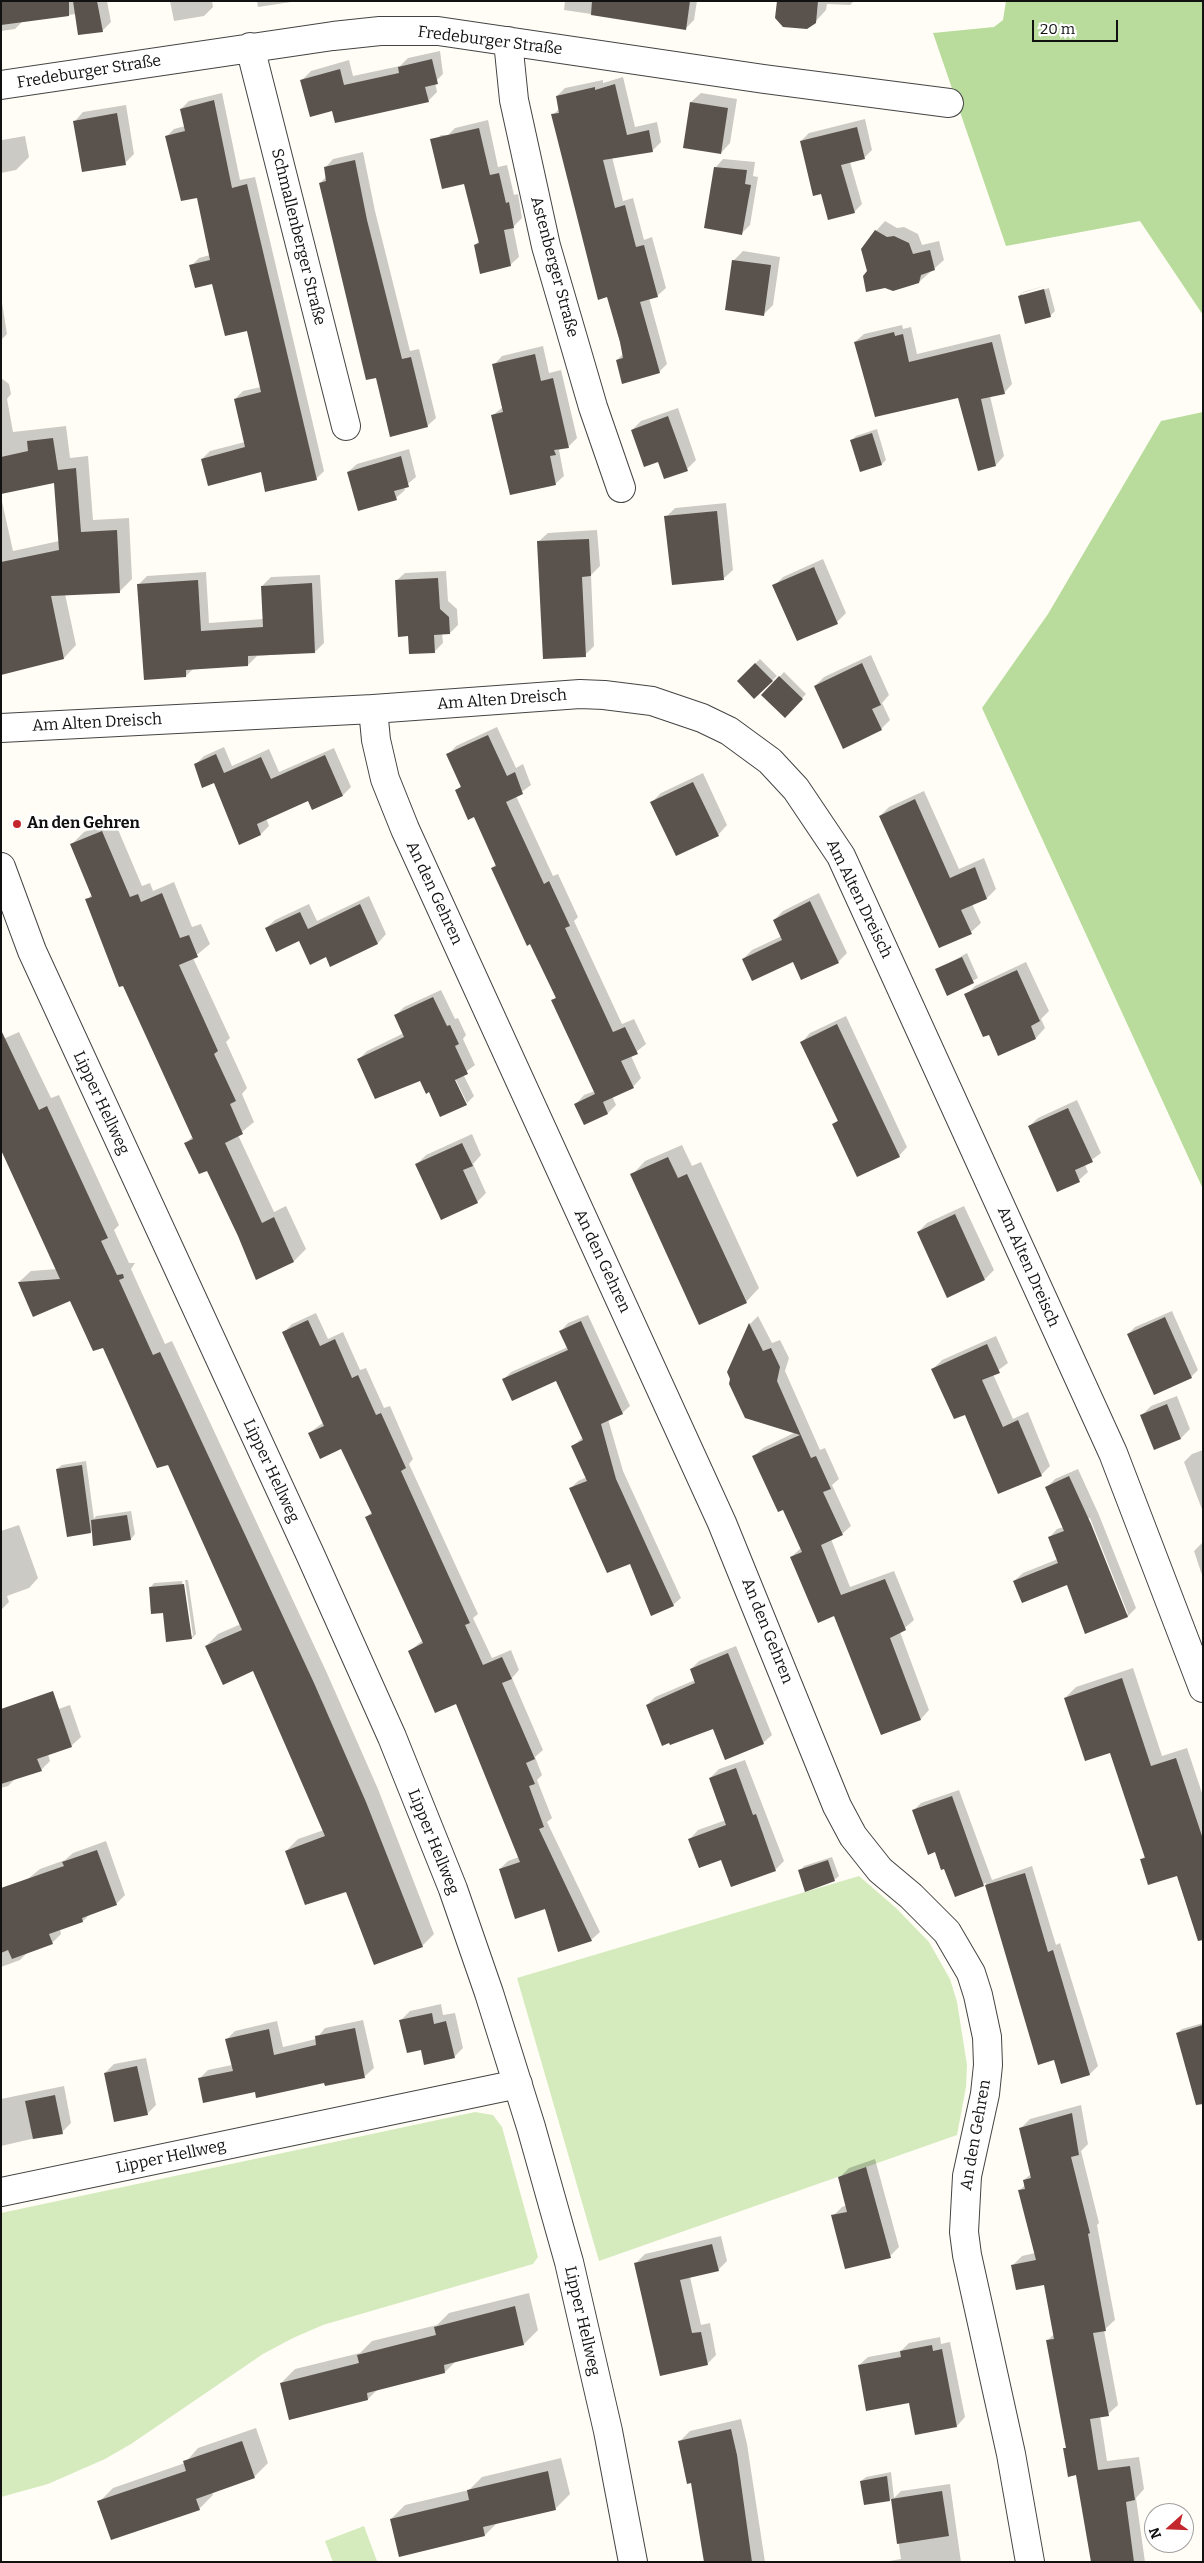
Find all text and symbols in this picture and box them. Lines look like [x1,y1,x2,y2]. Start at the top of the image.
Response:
scale bar [1034,10,1120,42]
text: 20 m [1040,20,1075,38]
street label: Fredeburger Straße [417,23,563,59]
street label: Fredeburger Straße [16,51,162,93]
street label: Schmallenberger Straße [267,147,329,327]
street label: Astenberger Straße [526,194,582,340]
street label: Am Alten Dreisch [437,686,567,714]
street label: Am Alten Dreisch [32,710,162,736]
place label: An den Gehren [27,814,140,834]
marker: An den Gehren [11,818,23,830]
street label: Am Alten Dreisch [822,836,896,962]
street label: An den Gehren [402,838,466,948]
street label: Lipper Hellweg [69,1048,133,1158]
street label: Am Alten Dreisch [993,1204,1063,1330]
street label: An den Gehren [570,1206,634,1316]
street label: Lipper Hellweg [239,1416,303,1526]
street label: An den Gehren [737,1576,797,1686]
street label: Lipper Hellweg [403,1787,463,1897]
street label: An den Gehren [957,2078,995,2192]
street label: Lipper Hellweg [114,2136,228,2178]
street label: Lipper Hellweg [560,2264,604,2378]
north arrow [1144,2503,1194,2553]
text: N [1146,2525,1165,2541]

